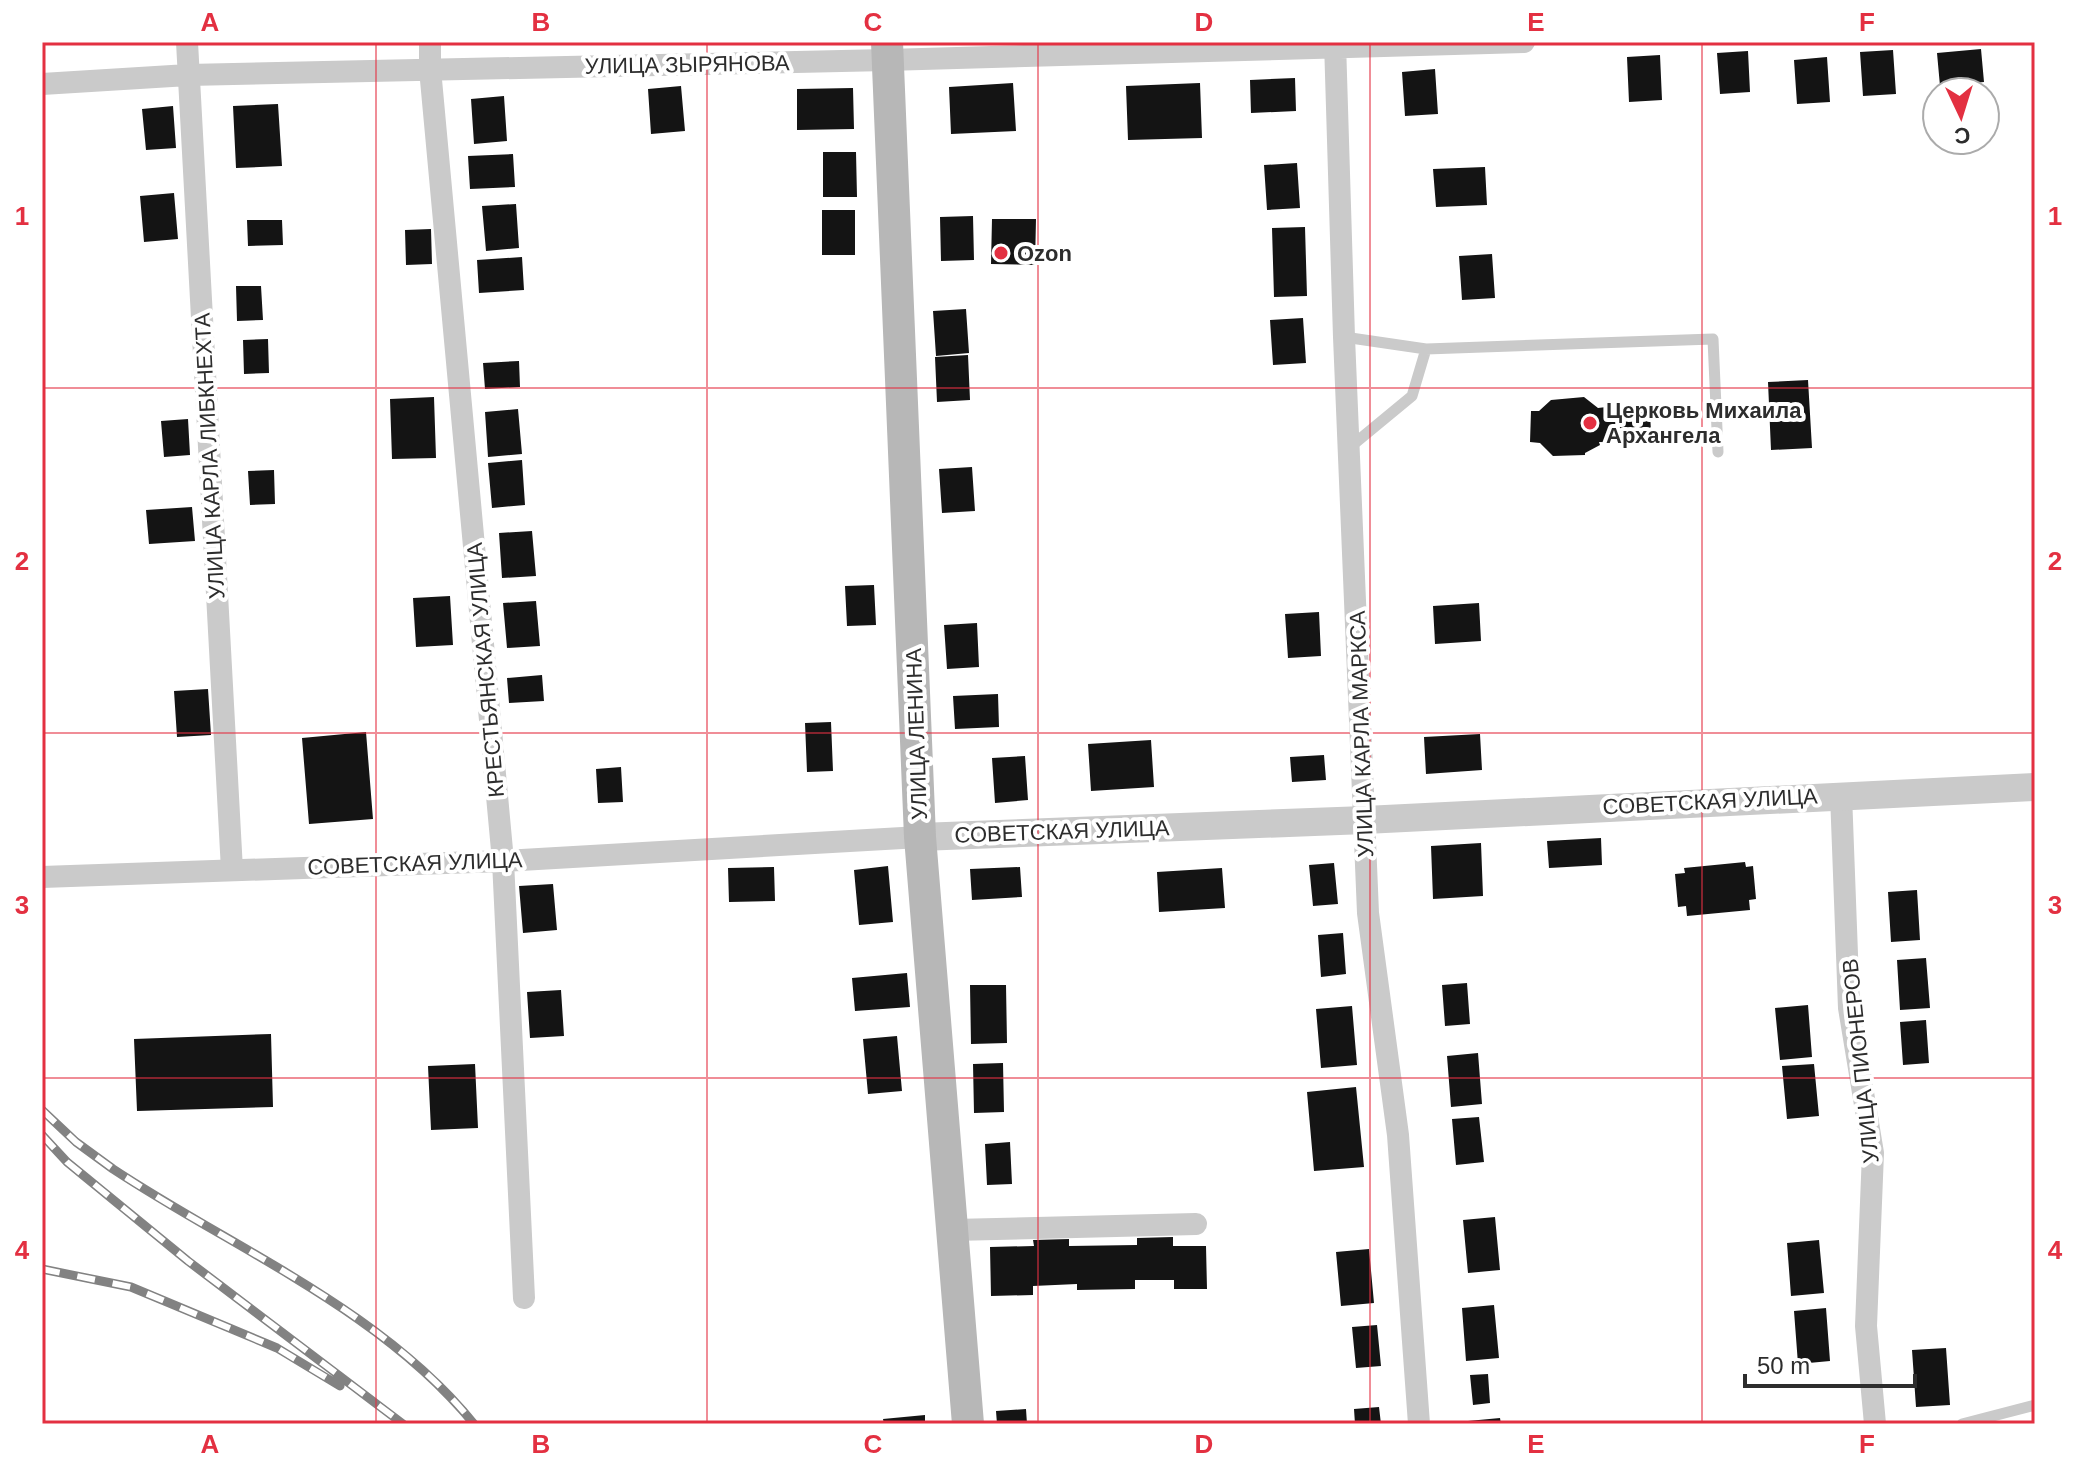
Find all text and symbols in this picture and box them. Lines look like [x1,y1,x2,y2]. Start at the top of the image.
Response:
text: A [201,7,220,37]
text: B [532,7,550,37]
text: C [864,7,883,37]
text: D [1195,7,1213,37]
text: E [1527,7,1545,37]
text: F [1859,7,1875,37]
street label: УЛИЦА ЗЫРЯНОВА [584,50,790,79]
north arrow [1921,76,2001,156]
text: С [1953,122,1971,148]
text: 1 [15,201,29,231]
text: 1 [2048,201,2062,231]
place label: Ozon [1017,241,1072,266]
marker: Ozon [992,244,1010,262]
street label: УЛИЦА КАРЛА ЛИБКНЕХТА [189,312,229,600]
place label: Церковь Михаила Архангела [1606,398,1802,448]
marker: Церковь Михаила Архангела [1581,414,1599,432]
street label: КРЕСТЬЯНСКАЯ УЛИЦА [462,541,509,798]
text: 2 [15,546,29,576]
text: 2 [2048,546,2062,576]
street label: УЛИЦА КАРЛА МАРКСА [1345,610,1378,858]
street label: УЛИЦА ЛЕНИНА [901,647,932,820]
street label: СОВЕТСКАЯ УЛИЦА [1602,783,1818,820]
street label: СОВЕТСКАЯ УЛИЦА [954,815,1170,848]
street label: СОВЕТСКАЯ УЛИЦА [307,847,523,880]
text: 3 [15,890,29,920]
text: 3 [2048,890,2062,920]
street label: УЛИЦА ПИОНЕРОВ [1837,957,1884,1165]
text: 4 [15,1235,30,1265]
text: 4 [2048,1235,2063,1265]
scale bar [1745,1338,1915,1388]
text: 50 m [1757,1352,1810,1379]
text: A [201,1429,220,1459]
text: B [532,1429,550,1459]
text: C [864,1429,883,1459]
text: D [1195,1429,1213,1459]
text: E [1527,1429,1545,1459]
text: F [1859,1429,1875,1459]

